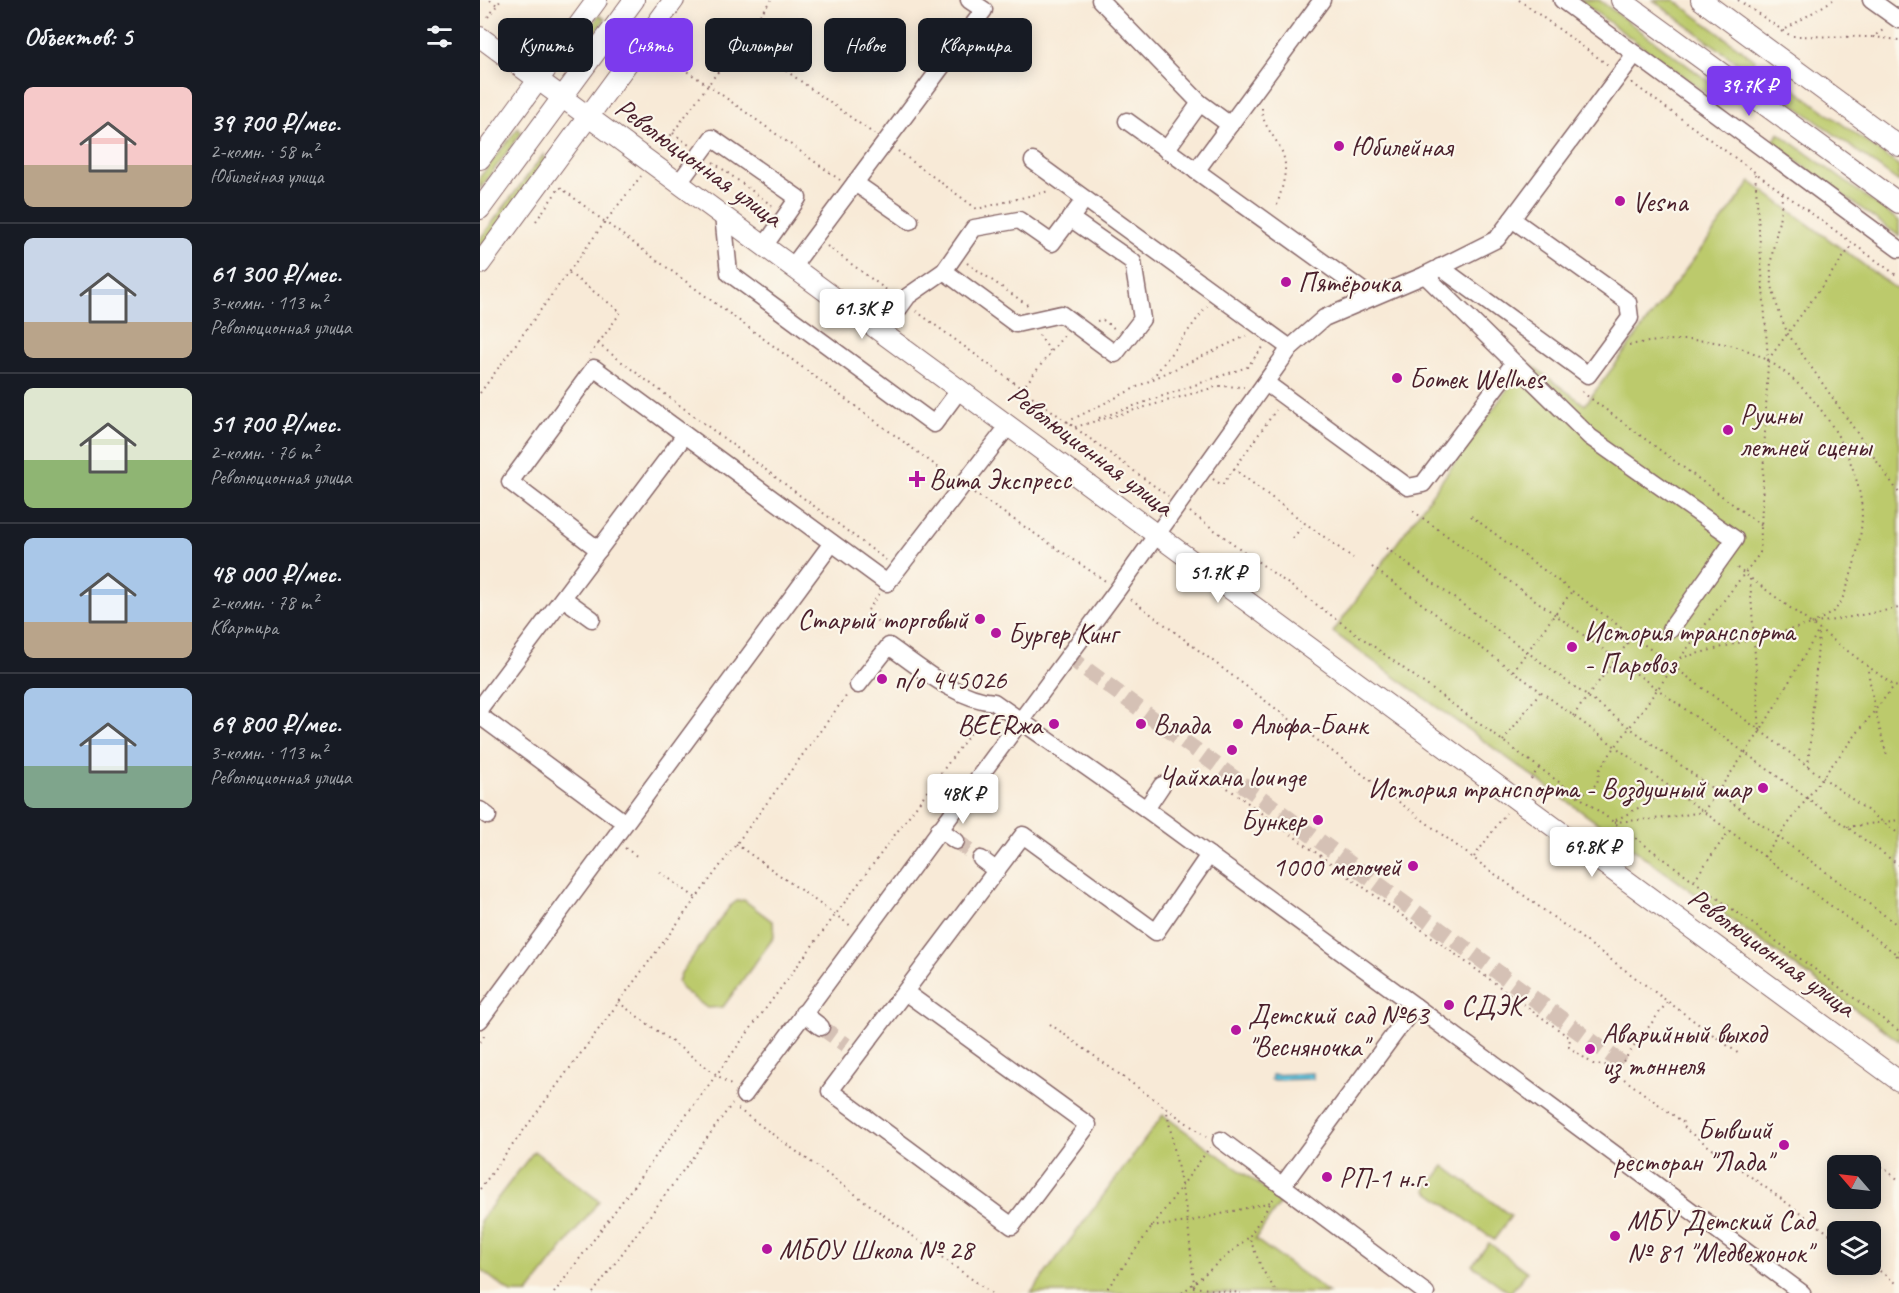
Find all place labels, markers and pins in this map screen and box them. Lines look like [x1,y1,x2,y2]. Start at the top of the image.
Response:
pin: 39.7K ₽ [1694,66,1804,117]
place label: Юбилейная [1351,129,1455,164]
marker: Юбилейная [1332,139,1346,153]
place label: Vesna [1632,184,1689,219]
marker: Vesna [1613,194,1627,208]
place label: Пятёрочка [1298,265,1402,300]
marker: Пятёрочка [1279,275,1293,289]
pin: 61.3K ₽ [807,289,917,340]
place label: Ботек Wellnes [1409,361,1546,396]
marker: Ботек Wellnes [1390,371,1404,385]
place label: Руины летней сцены [1740,397,1874,464]
marker: Руины летней сцены [1721,423,1735,437]
place label: Вита Экспресс [929,462,1073,497]
marker: Вита Экспресс [910,472,924,486]
pin: 51.7K ₽ [1163,553,1273,604]
place label: Старый торговый [798,602,969,637]
marker: Старый торговый [973,612,987,626]
place label: История транспорта - Паровоз [1584,614,1797,681]
place label: Бургер Кинг [1008,616,1122,651]
marker: Бургер Кинг [989,626,1003,640]
marker: История транспорта - Паровоз [1565,640,1579,654]
place label: п/о 445026 [894,662,1008,697]
marker: п/о 445026 [875,672,889,686]
place label: BEERжа [957,707,1044,742]
place label: Влада [1153,707,1211,742]
place label: Альфа-Банк [1250,707,1370,742]
marker: BEERжа [1047,717,1061,731]
marker: Влада [1134,717,1148,731]
marker: Альфа-Банк [1231,717,1245,731]
marker: Чайхана lounge [1225,743,1239,757]
place label: Чайхана lounge [1159,759,1307,794]
place label: История транспорта - Воздушный шар [1368,771,1752,807]
pin: 48K ₽ [921,774,1005,825]
marker: История транспорта - Воздушный шар [1756,781,1770,795]
place label: Бункер [1241,803,1308,838]
marker: Бункер [1311,813,1325,827]
pin: 69.8K ₽ [1537,827,1647,878]
place label: 1000 мелочей [1272,849,1402,884]
marker: 1000 мелочей [1406,859,1420,873]
place label: СДЭК [1461,988,1528,1023]
place label: Детский сад №63 "Весняночка" [1248,997,1431,1064]
marker: СДЭК [1442,998,1456,1012]
place label: Аварийный выход из тоннеля [1602,1016,1769,1084]
marker: Детский сад №63 "Весняночка" [1229,1023,1243,1037]
marker: Аварийный выход из тоннеля [1583,1042,1597,1056]
place label: Бывший ресторан "Лада" [1613,1112,1777,1179]
marker: Бывший ресторан "Лада" [1777,1138,1791,1152]
place label: РП-1 н.г. [1339,1160,1428,1195]
marker: РП-1 н.г. [1320,1170,1334,1184]
place label: МБУ Детский Сад № 81 "Медвежонок" [1627,1203,1817,1270]
marker: МБУ Детский Сад № 81 "Медвежонок" [1608,1229,1622,1243]
place label: МБОУ Школа № 28 [779,1232,976,1267]
marker: МБОУ Школа № 28 [760,1242,774,1256]

